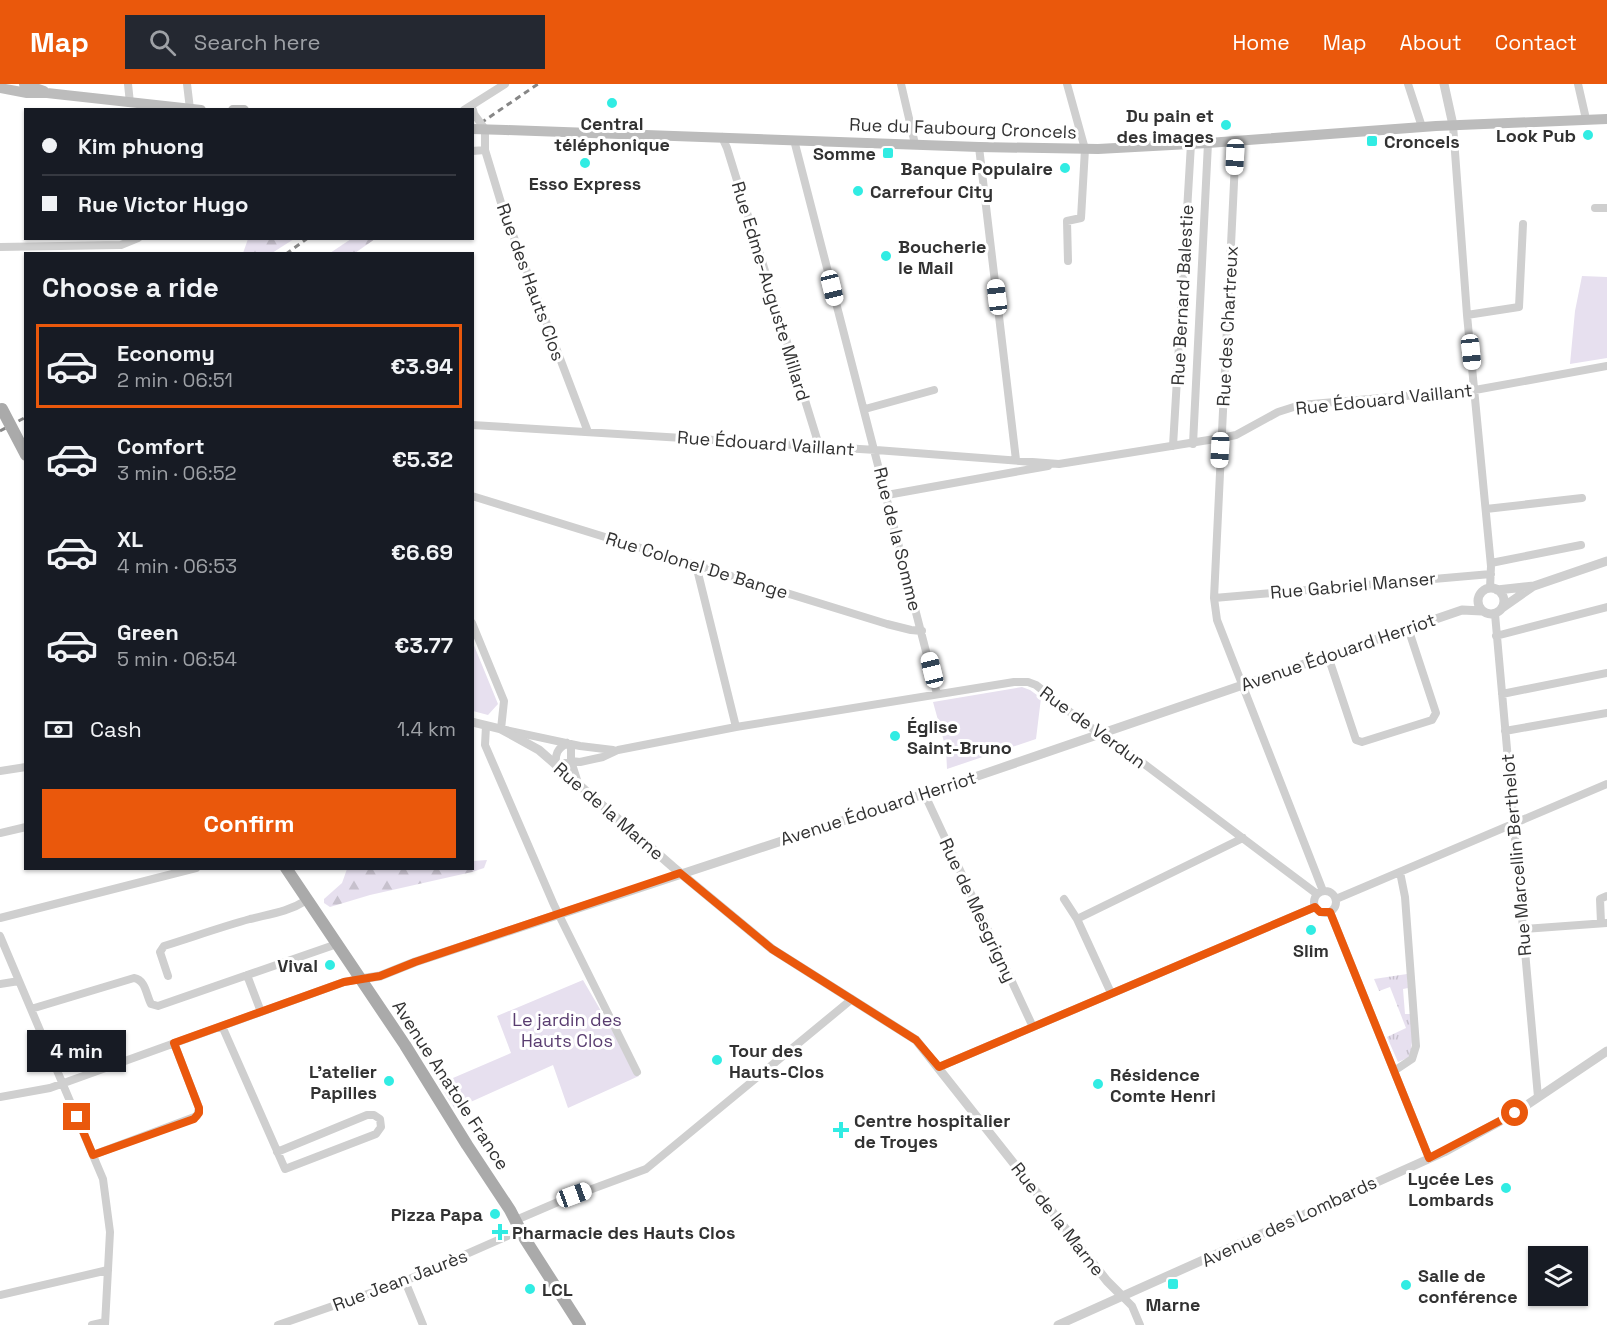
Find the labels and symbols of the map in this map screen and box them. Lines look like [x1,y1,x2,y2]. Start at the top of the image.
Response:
marker: Central téléphonique [605,96,619,110]
place label: Du pain et des images [1116,104,1214,148]
place label: Central téléphonique [554,112,670,156]
street label: Rue du Faubourg Croncels [849,113,1077,143]
marker: Du pain et des images [1219,118,1233,132]
place label: Look Pub [1496,124,1576,147]
marker: Look Pub [1581,128,1595,142]
place label: Croncels [1384,130,1460,153]
marker: Croncels [1365,134,1379,148]
car [1225,139,1245,175]
place label: Somme [813,142,876,165]
marker: Somme [881,146,895,160]
marker: Esso Express [578,156,592,170]
place label: Banque Populaire [901,157,1053,180]
marker: Banque Populaire [1058,161,1072,175]
place label: Esso Express [529,172,641,195]
street label: Rue Edme-Auguste Millard [727,179,815,403]
place label: Carrefour City [870,180,993,203]
marker: Carrefour City [851,184,865,198]
street label: Rue des Hauts Clos [492,200,570,364]
street label: Rue Bernard Balestie [1166,204,1198,386]
place label: Boucherie le Mail [898,235,986,279]
street label: Rue des Chartreux [1211,245,1243,407]
marker: Boucherie le Mail [879,249,893,263]
car [819,268,845,308]
car [986,278,1008,316]
car [1460,333,1482,371]
street label: Rue Édouard Vaillant [1294,378,1474,420]
street label: Rue Édouard Vaillant [677,425,855,461]
car [1210,432,1230,468]
street label: Rue de la Somme [869,465,927,613]
street label: Rue Colonel De Bange [603,526,791,604]
street label: Rue Gabriel Manser [1269,566,1437,604]
street label: Avenue Édouard Herriot [1238,608,1438,696]
car [919,650,945,690]
street label: Rue de Verdun [1035,681,1151,773]
place label: Église Saint-Bruno [907,715,1012,759]
marker: Église Saint-Bruno [888,729,902,743]
street label: Rue Marcellin Berthelot [1496,753,1536,957]
street label: Rue de la Marne [549,757,669,865]
street label: Avenue Édouard Herriot [777,765,979,851]
street label: Rue de Mesgrigny [935,834,1021,986]
marker: Slim [1304,923,1318,937]
place label: Slim [1293,939,1329,962]
place label: Vival [277,954,318,977]
marker: Vival [323,958,337,972]
street label: Avenue Anatole France [387,996,515,1174]
park label: Le jardin des Hauts Clos [512,1008,622,1052]
callout: 4 min [28,1030,127,1072]
place label: Tour des Hauts-Clos [729,1039,824,1083]
marker: Tour des Hauts-Clos [710,1053,724,1067]
place label: L'atelier Papilles [309,1060,377,1104]
place label: Résidence Comte Henri [1110,1063,1216,1107]
marker: L'atelier Papilles [382,1074,396,1088]
marker: Résidence Comte Henri [1091,1077,1105,1091]
route start [1501,1099,1528,1126]
route end [63,1103,90,1130]
place label: Centre hospitalier de Troyes [854,1109,1010,1153]
marker: Centre hospitalier de Troyes [832,1121,850,1139]
street label: Rue de la Marne [1006,1157,1110,1281]
place label: Lycée Les Lombards [1408,1167,1494,1211]
street label: Avenue des Lombards [1198,1170,1380,1272]
car [554,1180,594,1210]
marker: Lycée Les Lombards [1499,1181,1513,1195]
place label: Pizza Papa [391,1203,484,1226]
marker: Pizza Papa [488,1207,502,1221]
place label: Pharmacie des Hauts Clos [512,1221,735,1244]
marker: Pharmacie des Hauts Clos [493,1225,507,1239]
street label: Rue Jean Jaurès [329,1244,471,1316]
place label: Salle de conférence [1418,1264,1518,1308]
marker: Marne [1166,1277,1180,1291]
place label: LCL [542,1278,573,1301]
marker: Salle de conférence [1399,1278,1413,1292]
marker: LCL [523,1282,537,1296]
place label: Marne [1146,1293,1200,1316]

